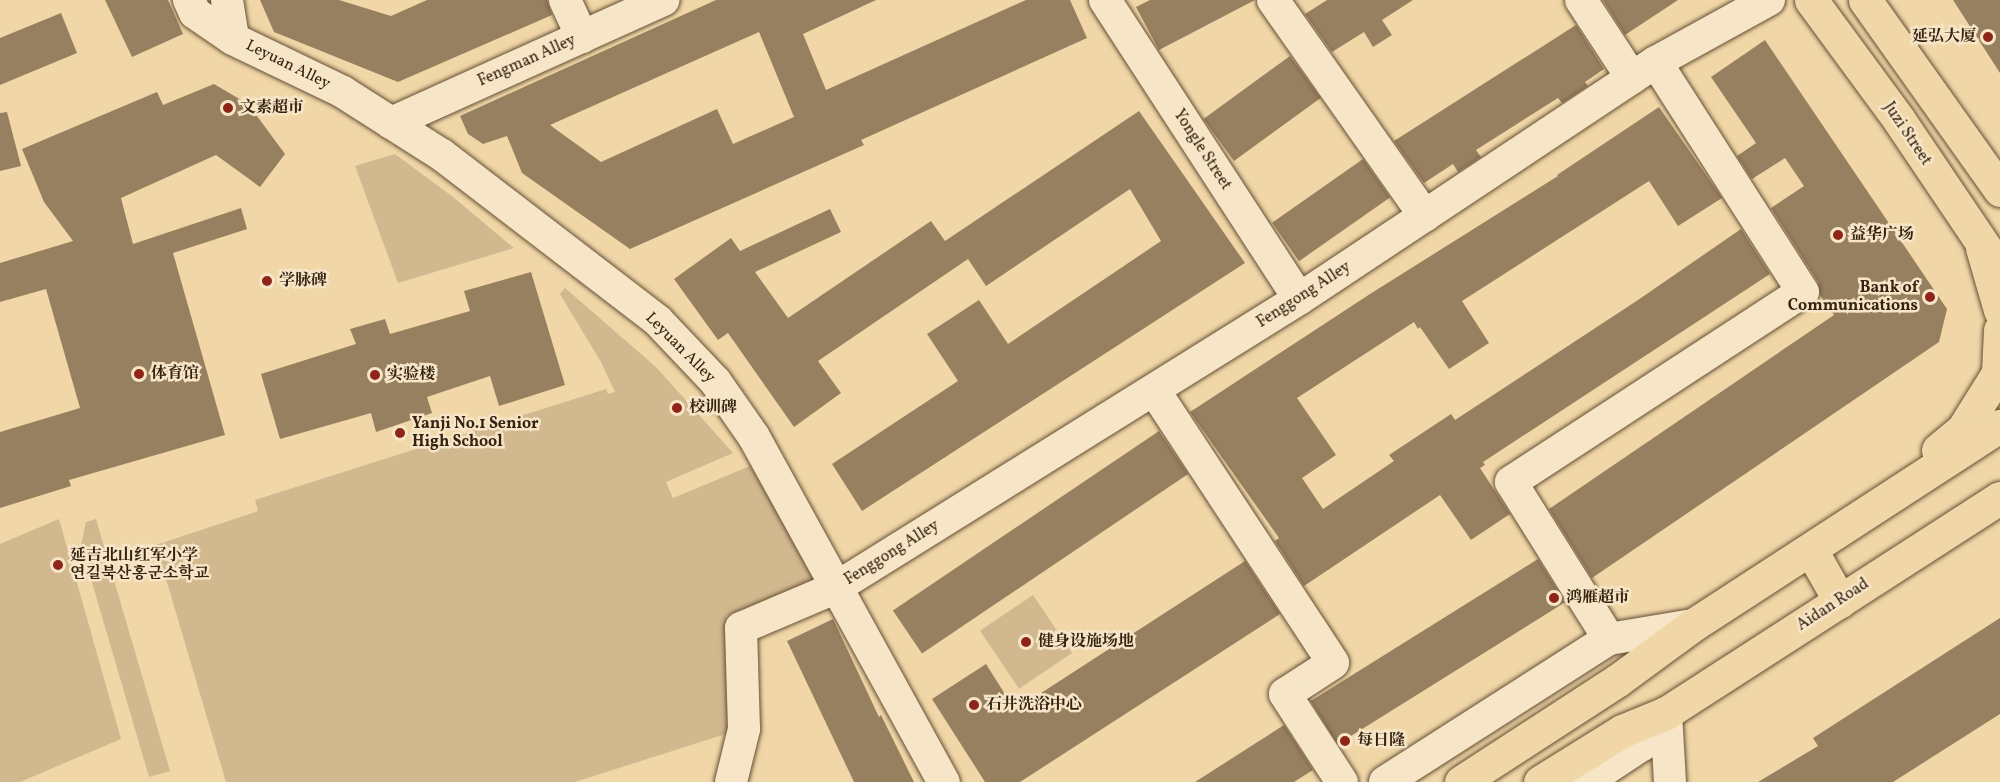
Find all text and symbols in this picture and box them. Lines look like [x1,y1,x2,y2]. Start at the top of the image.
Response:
place label: 延弘大厦 [1912,27,1976,47]
marker: 延弘大厦 [1981,30,1995,44]
street label: Fengman Alley [475,31,579,91]
street label: Leyuan Alley [243,36,333,94]
place label: 文素超市 [240,98,304,118]
street label: Juzi Street [1879,99,1935,169]
marker: 文素超市 [221,101,235,115]
street label: Yongle Street [1169,106,1235,194]
place label: 益华广场 [1850,225,1914,245]
marker: 益华广场 [1831,228,1845,242]
street label: Fenggong Alley [1253,258,1355,332]
place label: 学脉碑 [279,271,327,291]
marker: 学脉碑 [260,274,274,288]
place label: Bank of Communications [1788,278,1918,316]
marker: Bank of Communications [1923,290,1937,304]
street label: Leyuan Alley [641,309,719,387]
place label: 体育馆 [151,364,199,384]
place label: 实验楼 [387,365,435,385]
marker: 体育馆 [132,367,146,381]
marker: 实验楼 [368,368,382,382]
place label: 校训碑 [689,398,737,418]
marker: 校训碑 [670,401,684,415]
place label: Yanji No.1 Senior High School [412,414,539,452]
marker: Yanji No.1 Senior High School [393,426,407,440]
street label: Fenggong Alley [841,516,943,590]
place label: 延吉北山红军小学 연길북산홍군소학교 [70,546,209,584]
marker: 延吉北山红军小学 연길북산홍군소학교 [51,558,65,572]
street label: Aidan Road [1793,575,1873,635]
place label: 鸿雁超市 [1566,588,1630,608]
marker: 鸿雁超市 [1547,591,1561,605]
place label: 健身设施场地 [1038,632,1134,652]
marker: 健身设施场地 [1019,635,1033,649]
place label: 石井洗浴中心 [986,695,1082,715]
marker: 石井洗浴中心 [967,698,981,712]
place label: 每日隆 [1357,731,1405,751]
marker: 每日隆 [1338,734,1352,748]

